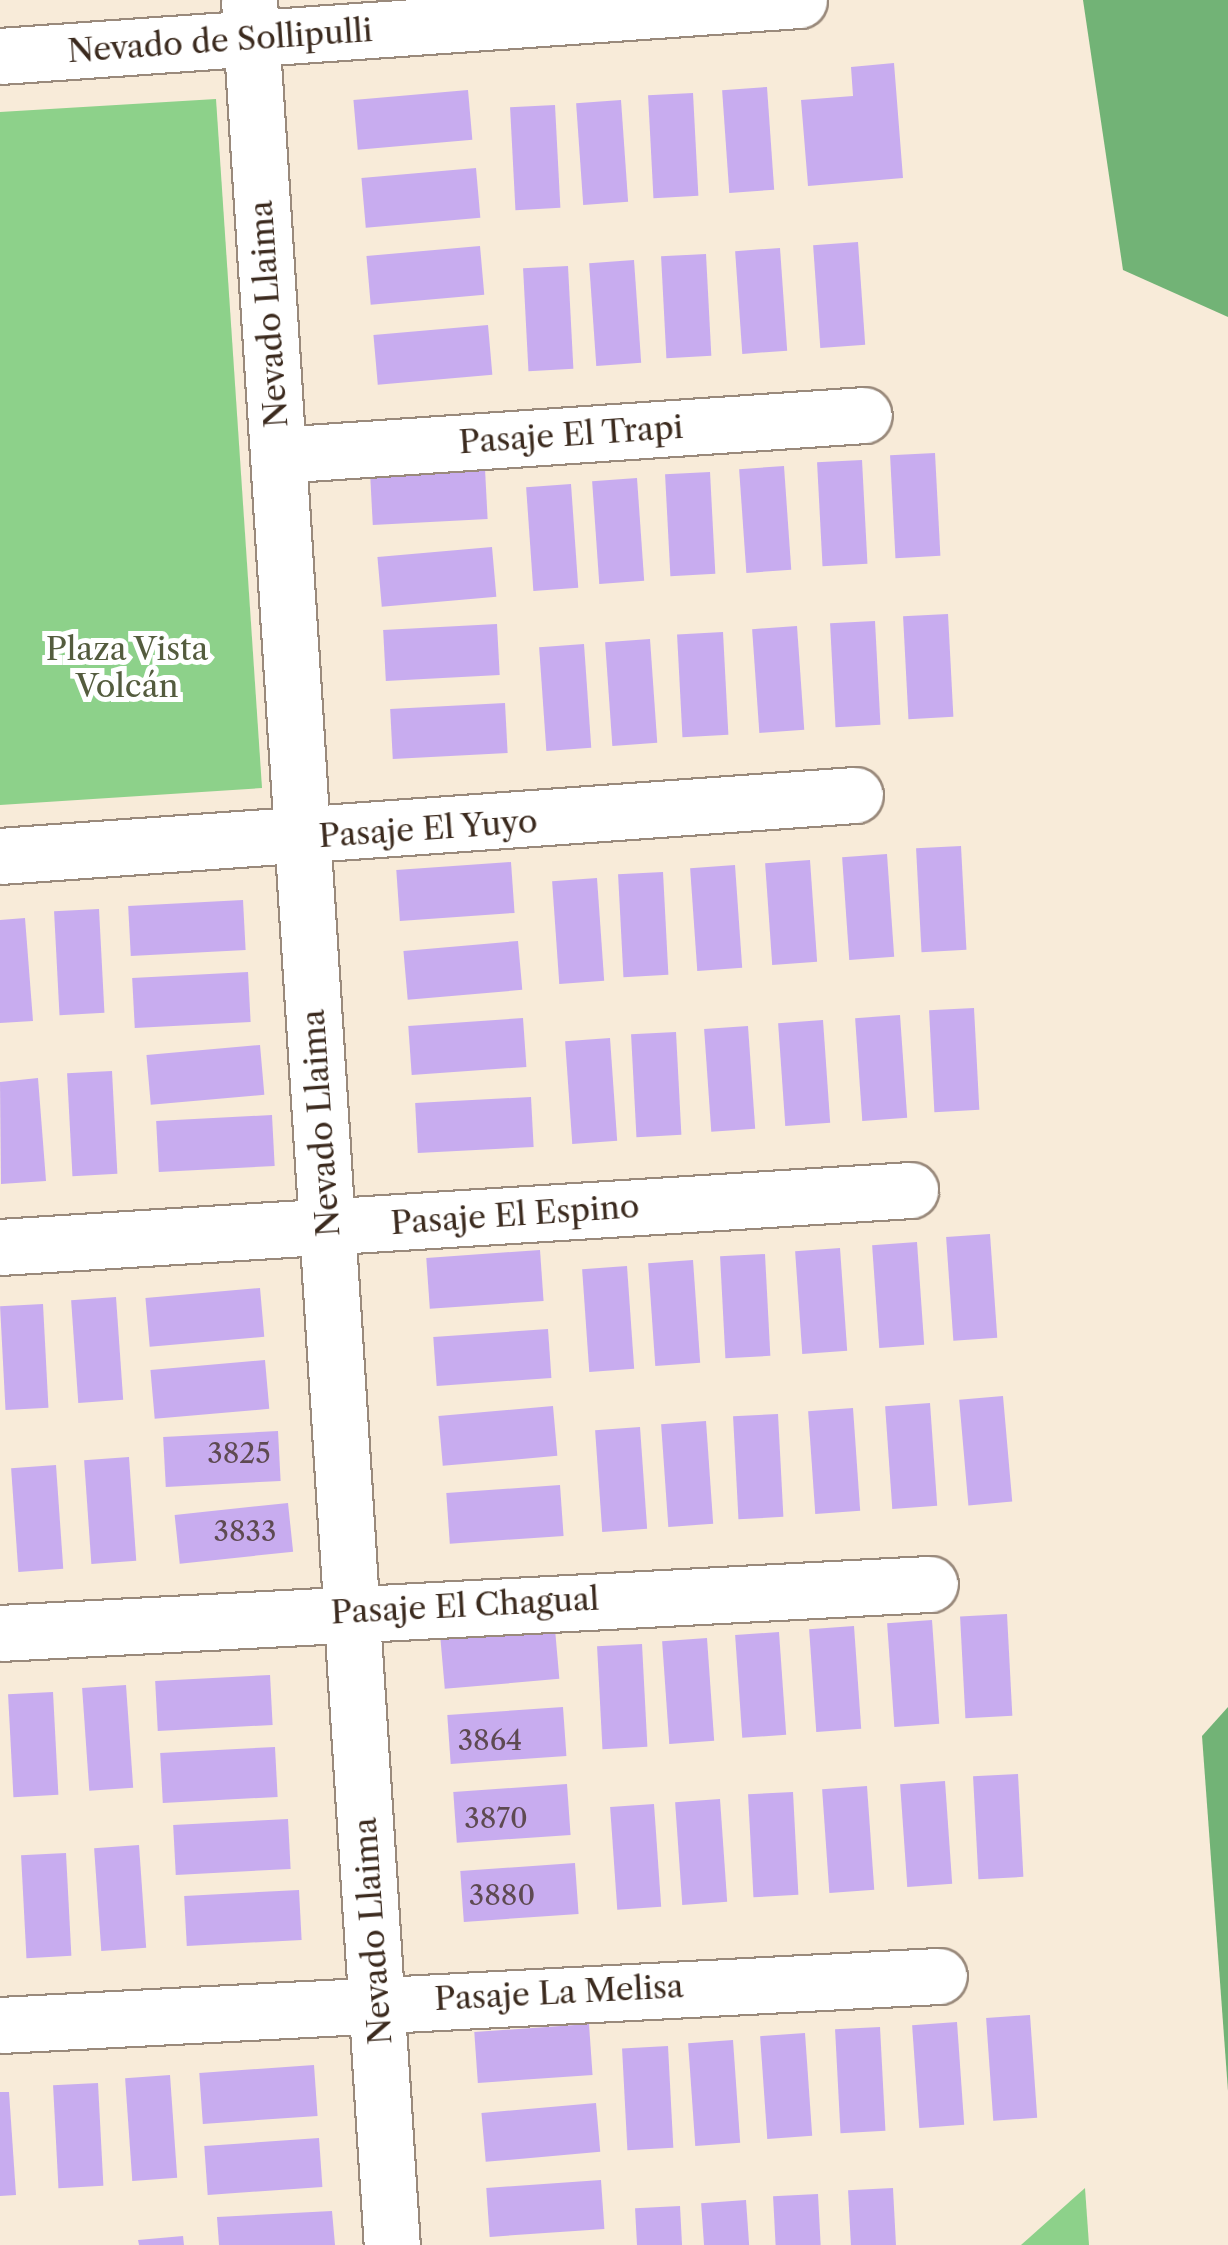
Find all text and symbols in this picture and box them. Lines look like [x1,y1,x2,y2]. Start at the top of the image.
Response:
street label: Nevado de Sollipulli [66,11,374,71]
street label: Nevado Llaima [242,199,296,429]
street label: Pasaje El Trapi [457,408,685,462]
park label: Plaza Vista Volcán [45,631,209,706]
street label: Pasaje El Yuyo [317,802,539,856]
street label: Nevado Llaima [294,1008,348,1238]
street label: Pasaje El Espino [389,1187,641,1243]
house number: 3825 [207,1436,271,1470]
house number: 3833 [214,1514,276,1548]
street label: Pasaje El Chagual [330,1580,600,1632]
house number: 3864 [458,1723,522,1757]
house number: 3870 [464,1801,528,1835]
street label: Nevado Llaima [346,1816,400,2046]
house number: 3880 [469,1878,535,1912]
street label: Pasaje La Melisa [433,1967,685,2019]

